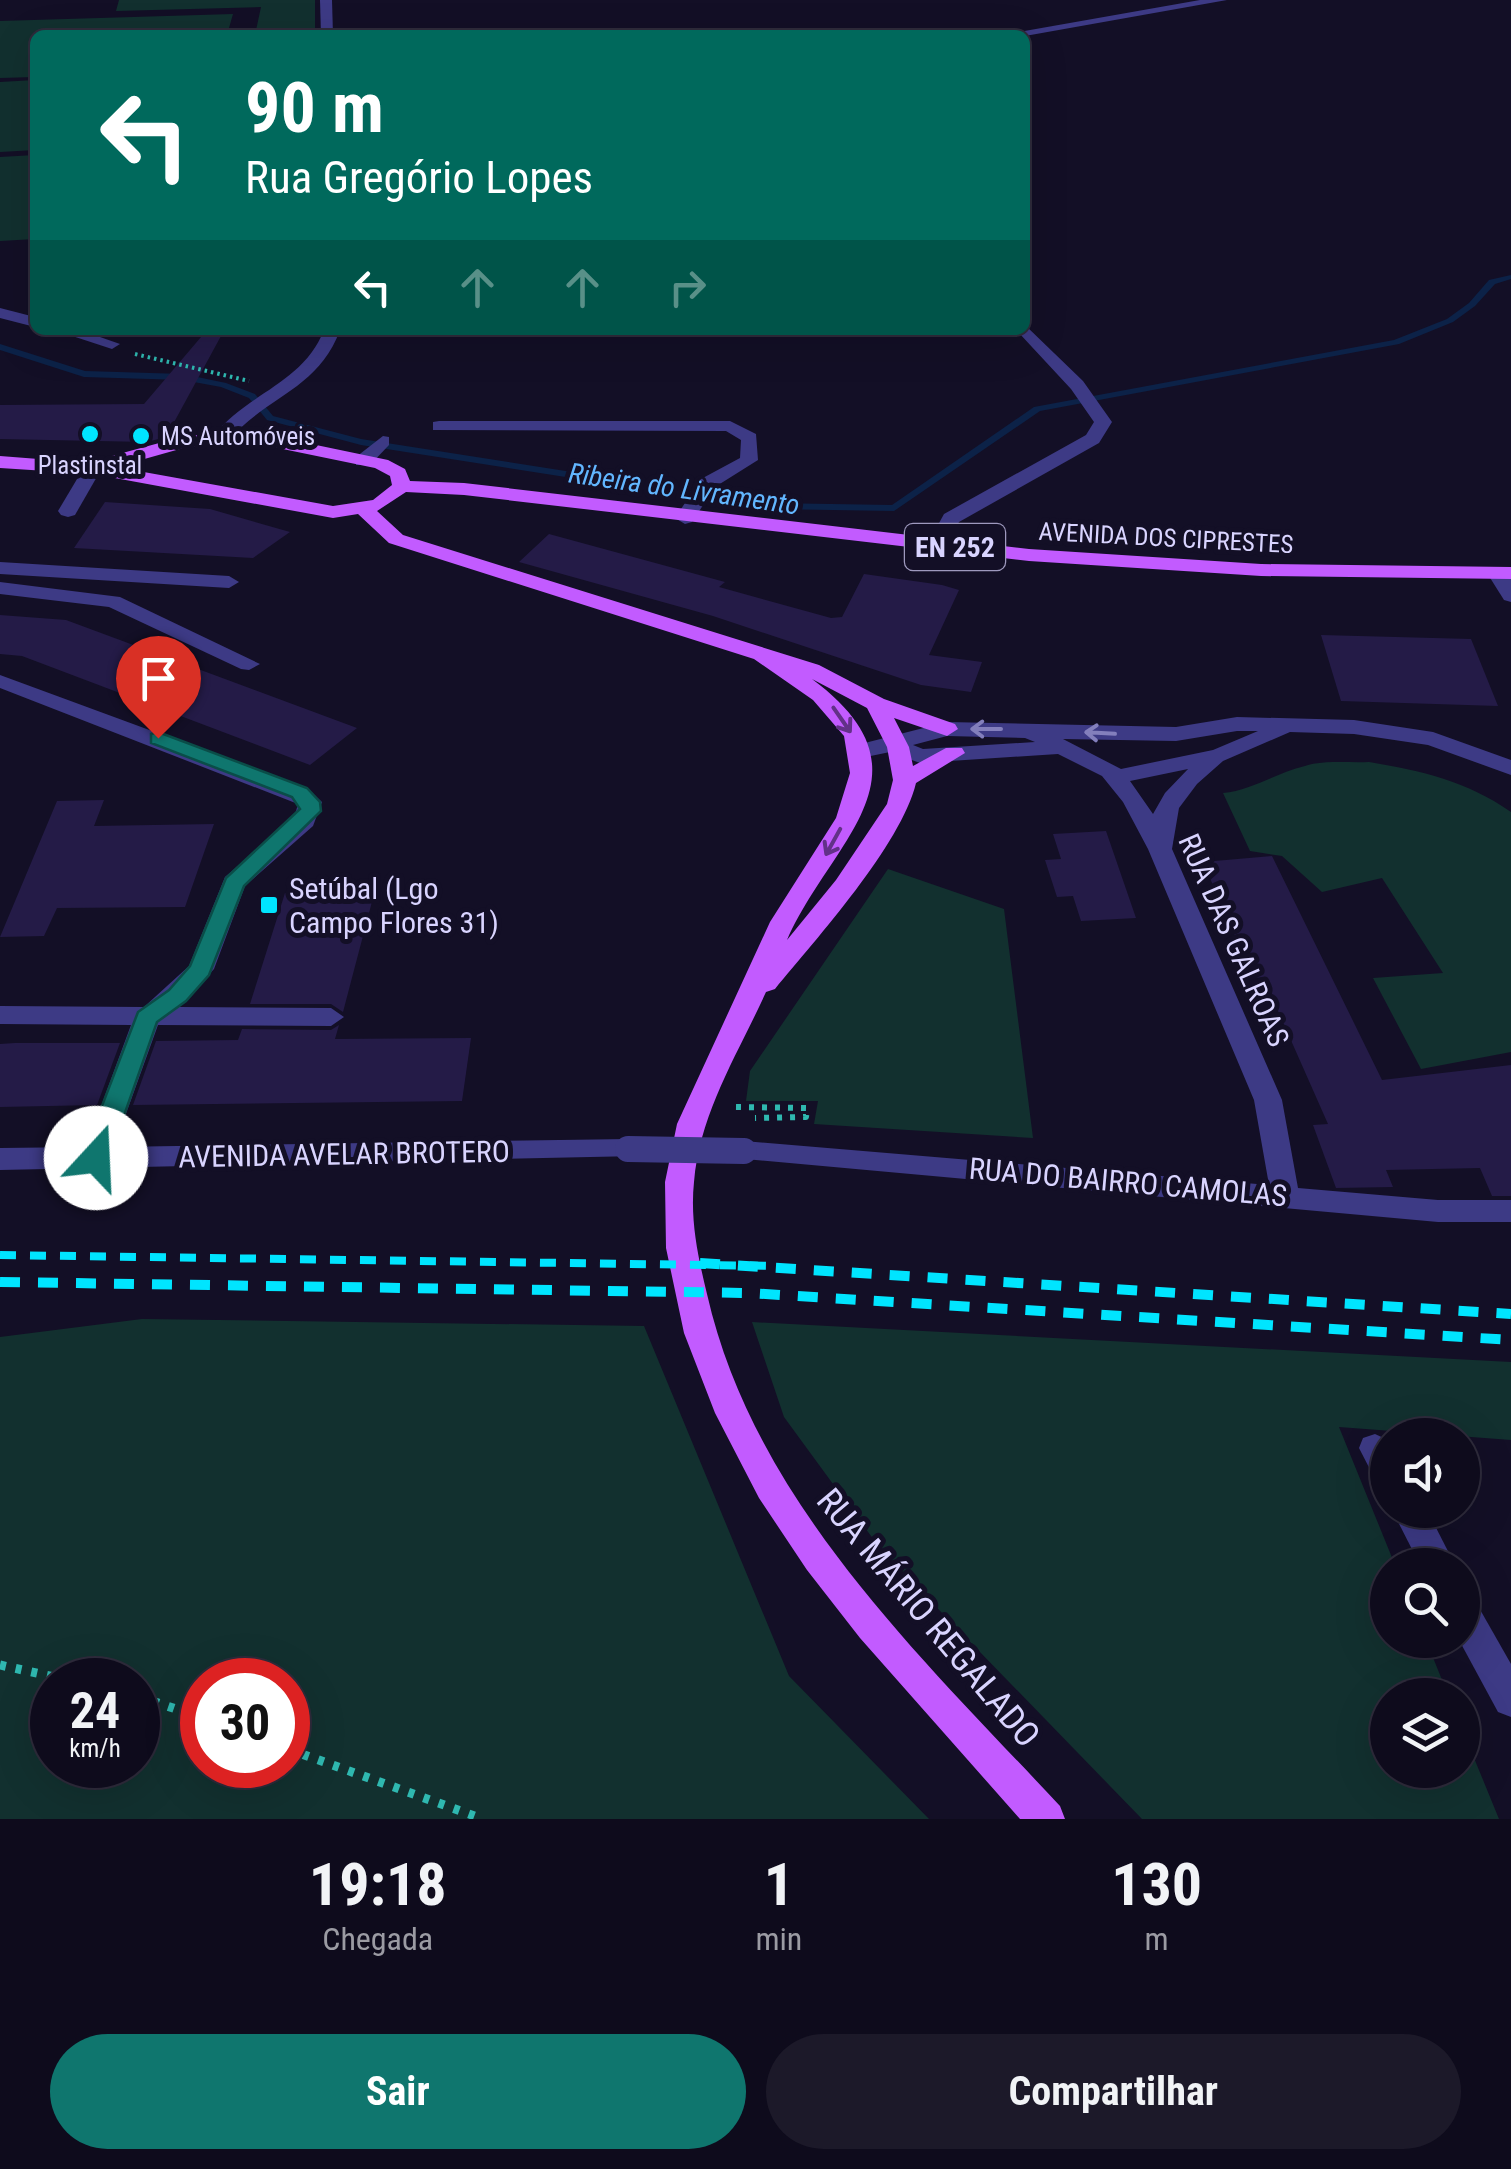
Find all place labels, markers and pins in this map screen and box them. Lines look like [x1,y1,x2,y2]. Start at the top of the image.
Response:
place label: MS Automóveis [161,422,315,451]
marker: Plastinstal [79,423,101,445]
marker: MS Automóveis [130,425,152,447]
place label: Plastinstal [38,451,142,480]
pin [116,636,201,739]
place label: Setúbal (Lgo Campo Flores 31) [289,871,499,940]
marker: Setúbal (Lgo Campo Flores 31) [258,894,280,916]

